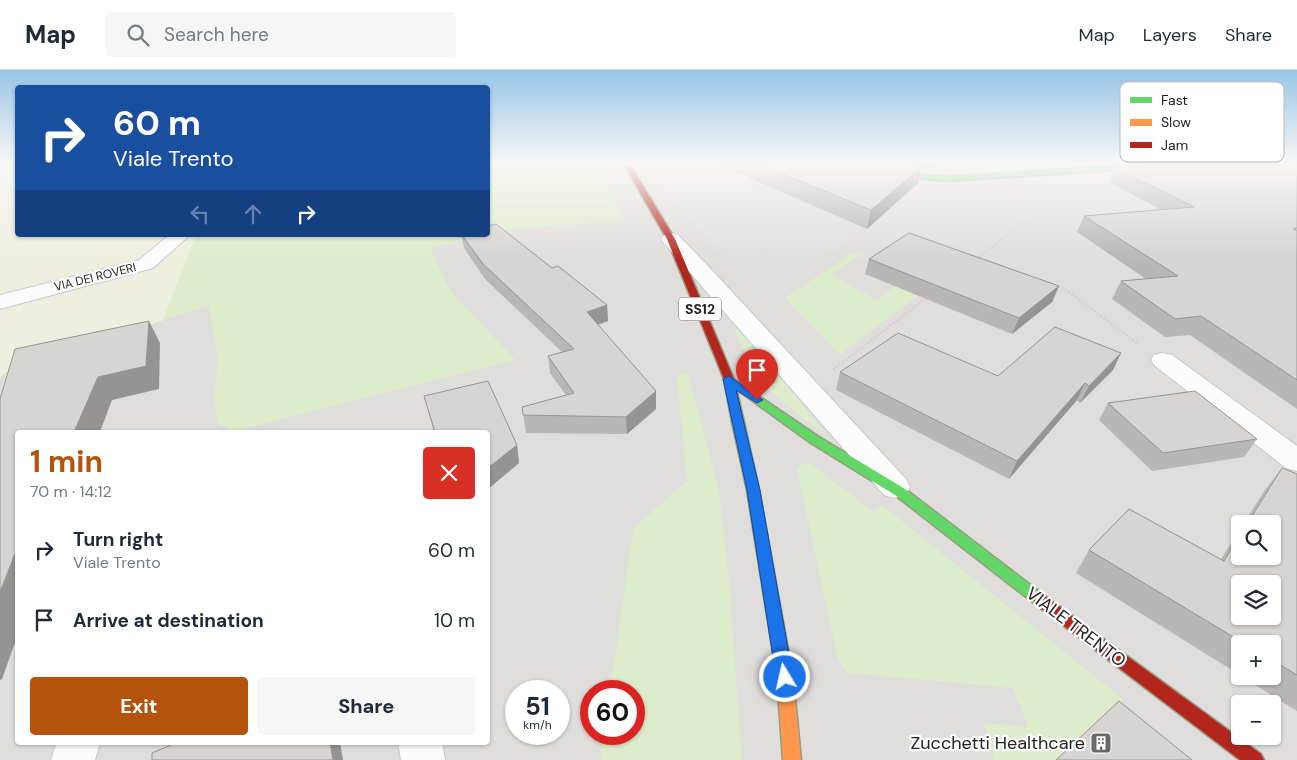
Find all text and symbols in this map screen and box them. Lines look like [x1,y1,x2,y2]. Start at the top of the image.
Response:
search box [106,12,456,57]
text: Map [25,19,76,50]
icon: search [124,21,152,49]
text: Search here [164,22,269,47]
text: Map [1079,23,1115,47]
text: Layers [1143,23,1197,47]
text: Share [1225,23,1272,47]
legend [1120,82,1284,162]
text: Fast [1161,91,1188,109]
text: 60 m [113,100,201,146]
icon: right [30,105,95,170]
text: Slow [1161,113,1191,131]
text: Jam [1161,136,1188,154]
text: Viale Trento [113,144,234,173]
icon: left [186,200,214,228]
icon: ahead [239,200,267,228]
icon: right [292,200,320,228]
street label: VIA DEI ROVERI [52,259,138,295]
road number: SS12 [679,298,721,320]
pin [736,349,778,400]
icon: arrive [743,356,771,384]
text: 1 min [30,442,103,481]
button: close [423,447,475,499]
text: 70 m · 14:12 [30,481,112,502]
map controls [1231,515,1281,745]
button: search [1231,515,1281,565]
text: Turn right [73,527,163,552]
icon: right [30,536,58,564]
text: 60 m [428,538,475,563]
text: Viale Trento [73,552,161,573]
button: layers [1231,575,1281,625]
street label: VIALE TRENTO [1021,581,1131,673]
icon: arrive [30,606,58,634]
text: Arrive at destination [73,608,264,633]
text: 10 m [434,608,475,633]
button: + [1231,635,1281,685]
position arrow [758,650,810,702]
button: Exit [30,677,248,735]
button: Share [258,677,475,735]
speed limit sign: 60 [580,680,645,745]
text: 51 [525,690,550,723]
button: − [1231,695,1281,745]
text: km/h [523,717,552,733]
place label: Zucchetti Healthcare [911,731,1085,755]
building icon: Zucchetti Healthcare [1089,731,1113,755]

